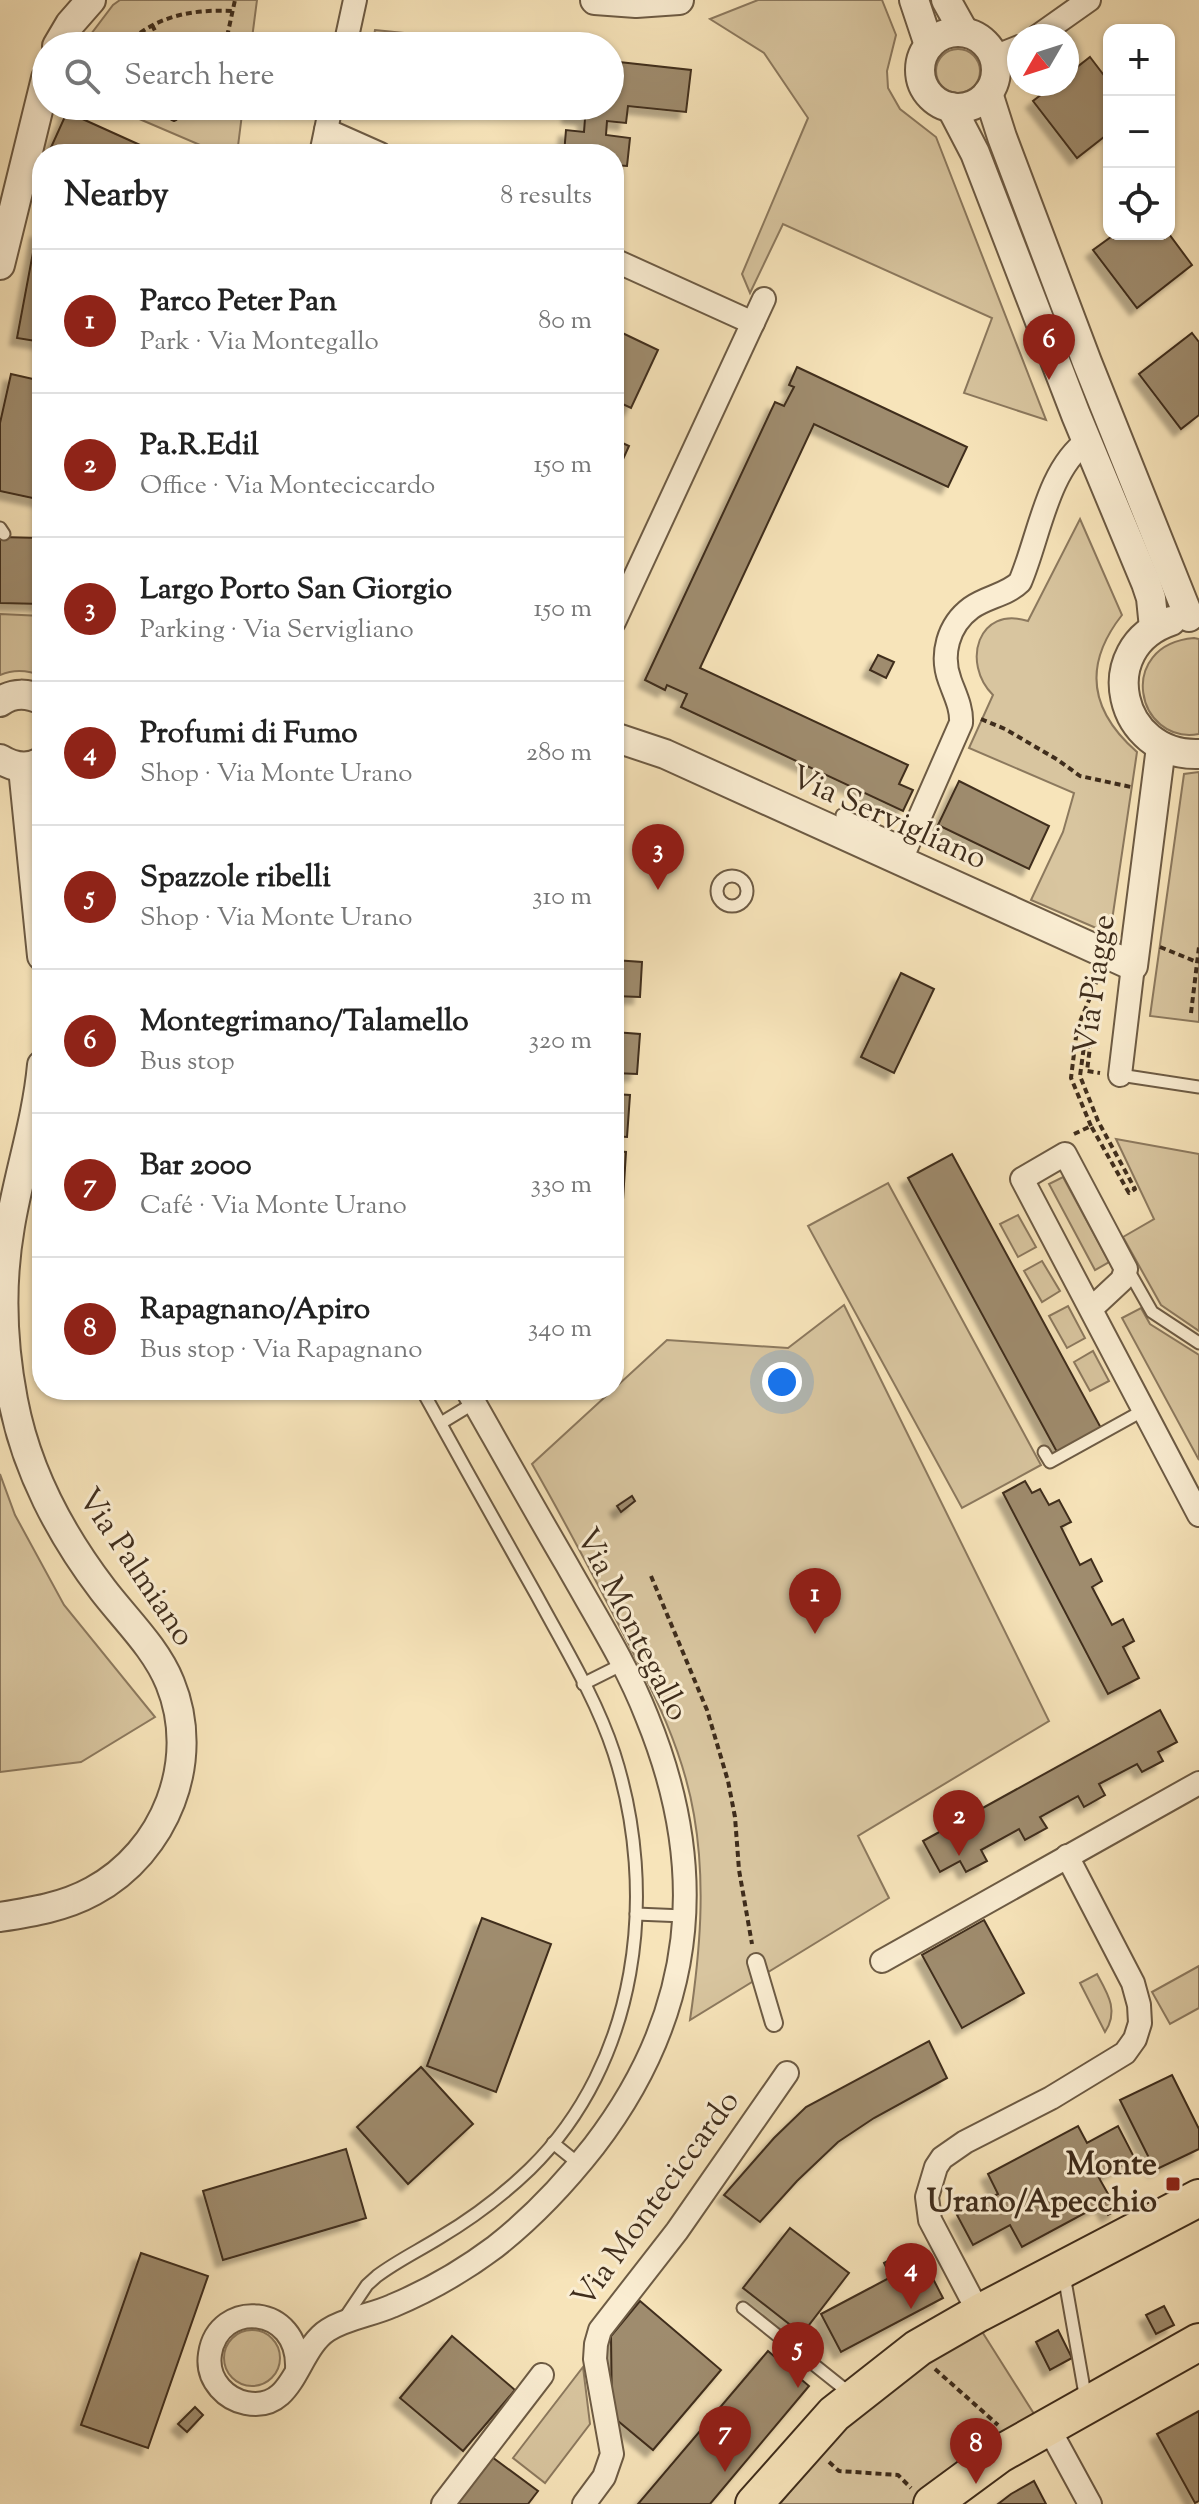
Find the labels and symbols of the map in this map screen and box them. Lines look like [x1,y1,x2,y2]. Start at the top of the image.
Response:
north arrow [1007,24,1079,96]
pin: 6 [1023,314,1075,380]
street label: Via Servigliano [782,755,994,883]
pin: 3 [632,824,684,890]
street label: Via Piagge [1063,912,1129,1058]
your location [762,1362,802,1402]
street label: Via Palmiano [65,1480,205,1656]
street label: Via Montegallo [563,1521,699,1729]
pin: 1 [789,1568,841,1634]
pin: 2 [933,1790,985,1856]
street label: Via Monteciccardo [562,2082,752,2318]
place label: Monte Urano/Apecchio [927,2143,1157,2226]
marker: Monte Urano/Apecchio [1164,2175,1182,2193]
pin: 4 [885,2243,937,2309]
pin: 5 [772,2322,824,2388]
pin: 7 [699,2406,751,2472]
pin: 8 [950,2418,1002,2484]

